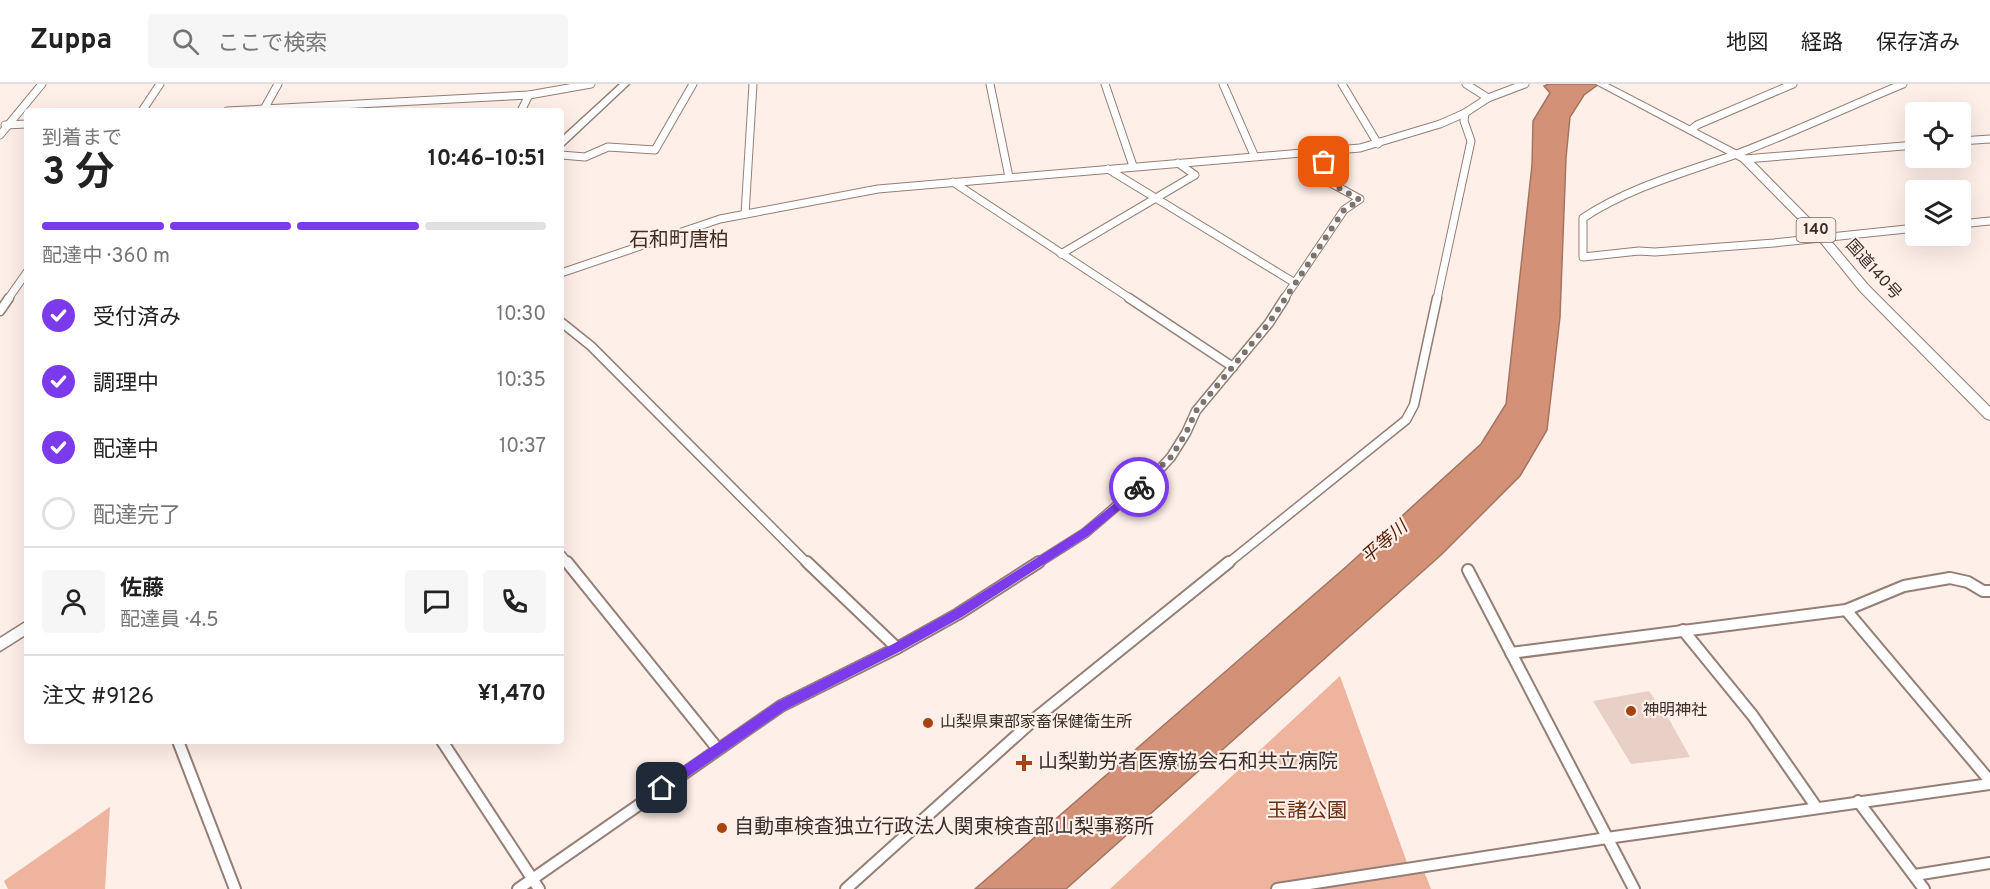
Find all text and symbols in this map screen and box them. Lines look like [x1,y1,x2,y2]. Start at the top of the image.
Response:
search box [148,14,568,68]
text: Zuppa [30,23,112,59]
icon: search [169,25,202,58]
text: 地図 [1726,30,1768,57]
text: 経路 [1801,30,1843,57]
text: 保存済み [1876,30,1960,57]
text: ここで検索 [217,31,327,58]
map controls [1905,102,1971,246]
button: locate [1905,102,1971,168]
text: 到着まで [42,126,122,152]
pin [1298,136,1349,187]
icon: bag [1307,145,1340,178]
text: 10:46–10:51 [428,146,546,173]
text: 3 分 [42,150,114,199]
button: layers [1905,180,1971,246]
road number: 140 [1796,218,1836,242]
district label: 石和町唐柏 [629,228,729,254]
street label: 国道140号 [1841,236,1905,304]
text: 配達中 · 360 m [42,244,170,270]
icon: check [42,299,75,332]
text: 10:30 [497,302,546,328]
text: 受付済み [93,305,181,332]
icon: check [42,365,75,398]
text: 10:35 [497,368,546,394]
text: 調理中 [93,371,159,398]
icon: check [42,431,75,464]
text: 10:37 [499,434,546,460]
text: 配達中 [93,437,159,464]
courier [1109,457,1169,517]
icon: bike [1123,471,1156,504]
text: 配達完了 [93,503,181,530]
water label: 平等川 [1357,515,1414,569]
button: person [42,570,105,633]
button: chat [405,570,468,633]
button: phone [483,570,546,633]
text: 佐藤 [120,576,164,603]
text: 配達員 · 4.5 [120,608,219,634]
text: ¥1,470 [478,681,546,708]
text: 注文 #9126 [42,684,154,711]
place label: 神明神社 [1643,701,1707,721]
marker: 神明神社 [1624,704,1638,718]
place label: 山梨県東部家畜保健衛生所 [940,713,1132,733]
marker: 山梨県東部家畜保健衛生所 [921,716,935,730]
place label: 山梨勤労者医療協会石和共立病院 [1038,750,1338,776]
marker: 山梨勤労者医療協会石和共立病院 [1015,754,1033,772]
pin [636,762,687,813]
icon: home [645,771,678,804]
park label: 玉諸公園 [1267,799,1347,825]
place label: 自動車検査独立行政法人関東検査部山梨事務所 [734,815,1154,841]
marker: 自動車検査独立行政法人関東検査部山梨事務所 [715,821,729,835]

